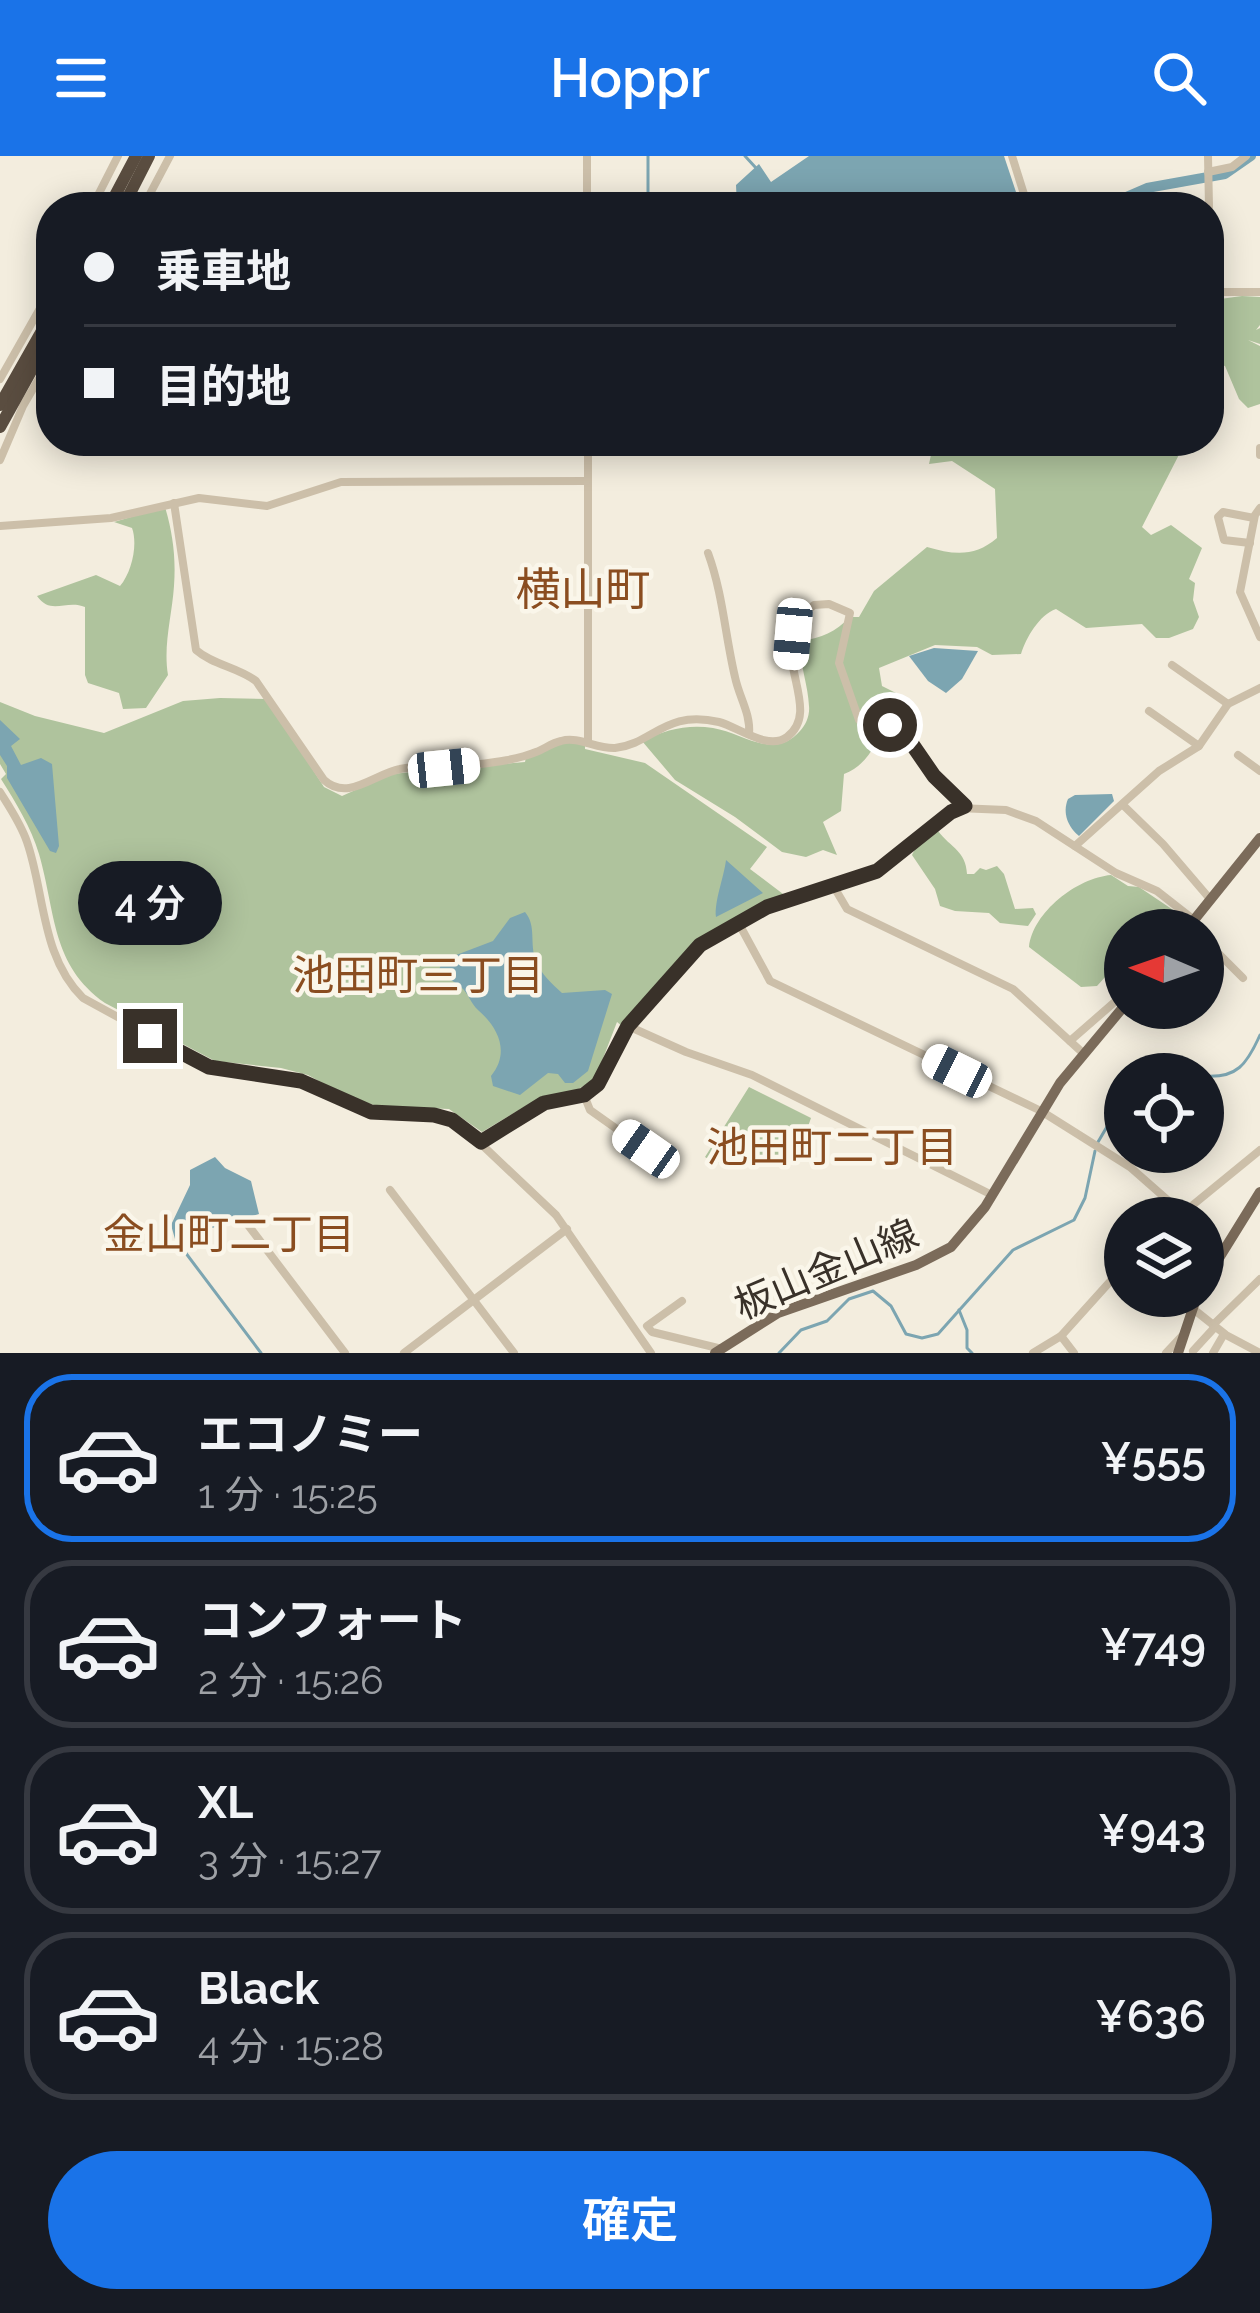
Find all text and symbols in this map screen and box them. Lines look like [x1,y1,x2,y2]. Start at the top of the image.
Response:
icon: menu [48,45,114,111]
icon: search [1146,45,1212,111]
text: Hoppr [550,46,710,110]
text: 乗車地 [156,245,291,298]
text: 目的地 [156,360,291,413]
district label: 横山町 [515,563,651,616]
car [772,597,814,671]
route start [863,698,917,752]
car [406,746,482,790]
callout: 4 分 [78,862,222,946]
text: 4 分 [115,880,185,926]
north arrow [1104,909,1224,1029]
map controls [1104,909,1224,1317]
district label: 池田町三丁目 [292,951,544,1000]
route end [123,1009,177,1063]
car [917,1039,997,1103]
button: locate [1104,1053,1224,1173]
car [606,1114,686,1184]
district label: 池田町二丁目 [706,1123,958,1172]
button: layers [1104,1197,1224,1317]
district label: 金山町二丁目 [103,1210,355,1259]
street label: 板山金山線 [727,1210,925,1328]
icon: car [54,1404,162,1512]
text: エコノミー [198,1408,423,1461]
text: ¥555 [1100,1432,1206,1485]
text: 1 分 · 15:25 [198,1471,378,1517]
icon: car [54,1590,162,1698]
text: コンフォート [198,1594,467,1647]
text: ¥749 [1100,1618,1206,1671]
text: 2 分 · 15:26 [198,1657,384,1703]
icon: car [54,1776,162,1884]
text: XL [198,1776,253,1829]
text: ¥943 [1098,1804,1206,1857]
text: 3 分 · 15:27 [198,1837,382,1883]
icon: car [54,1962,162,2070]
text: Black [198,1962,319,2015]
text: ¥636 [1095,1990,1206,2043]
text: 4 分 · 15:28 [198,2023,384,2069]
button: 確定 [48,2151,1212,2289]

